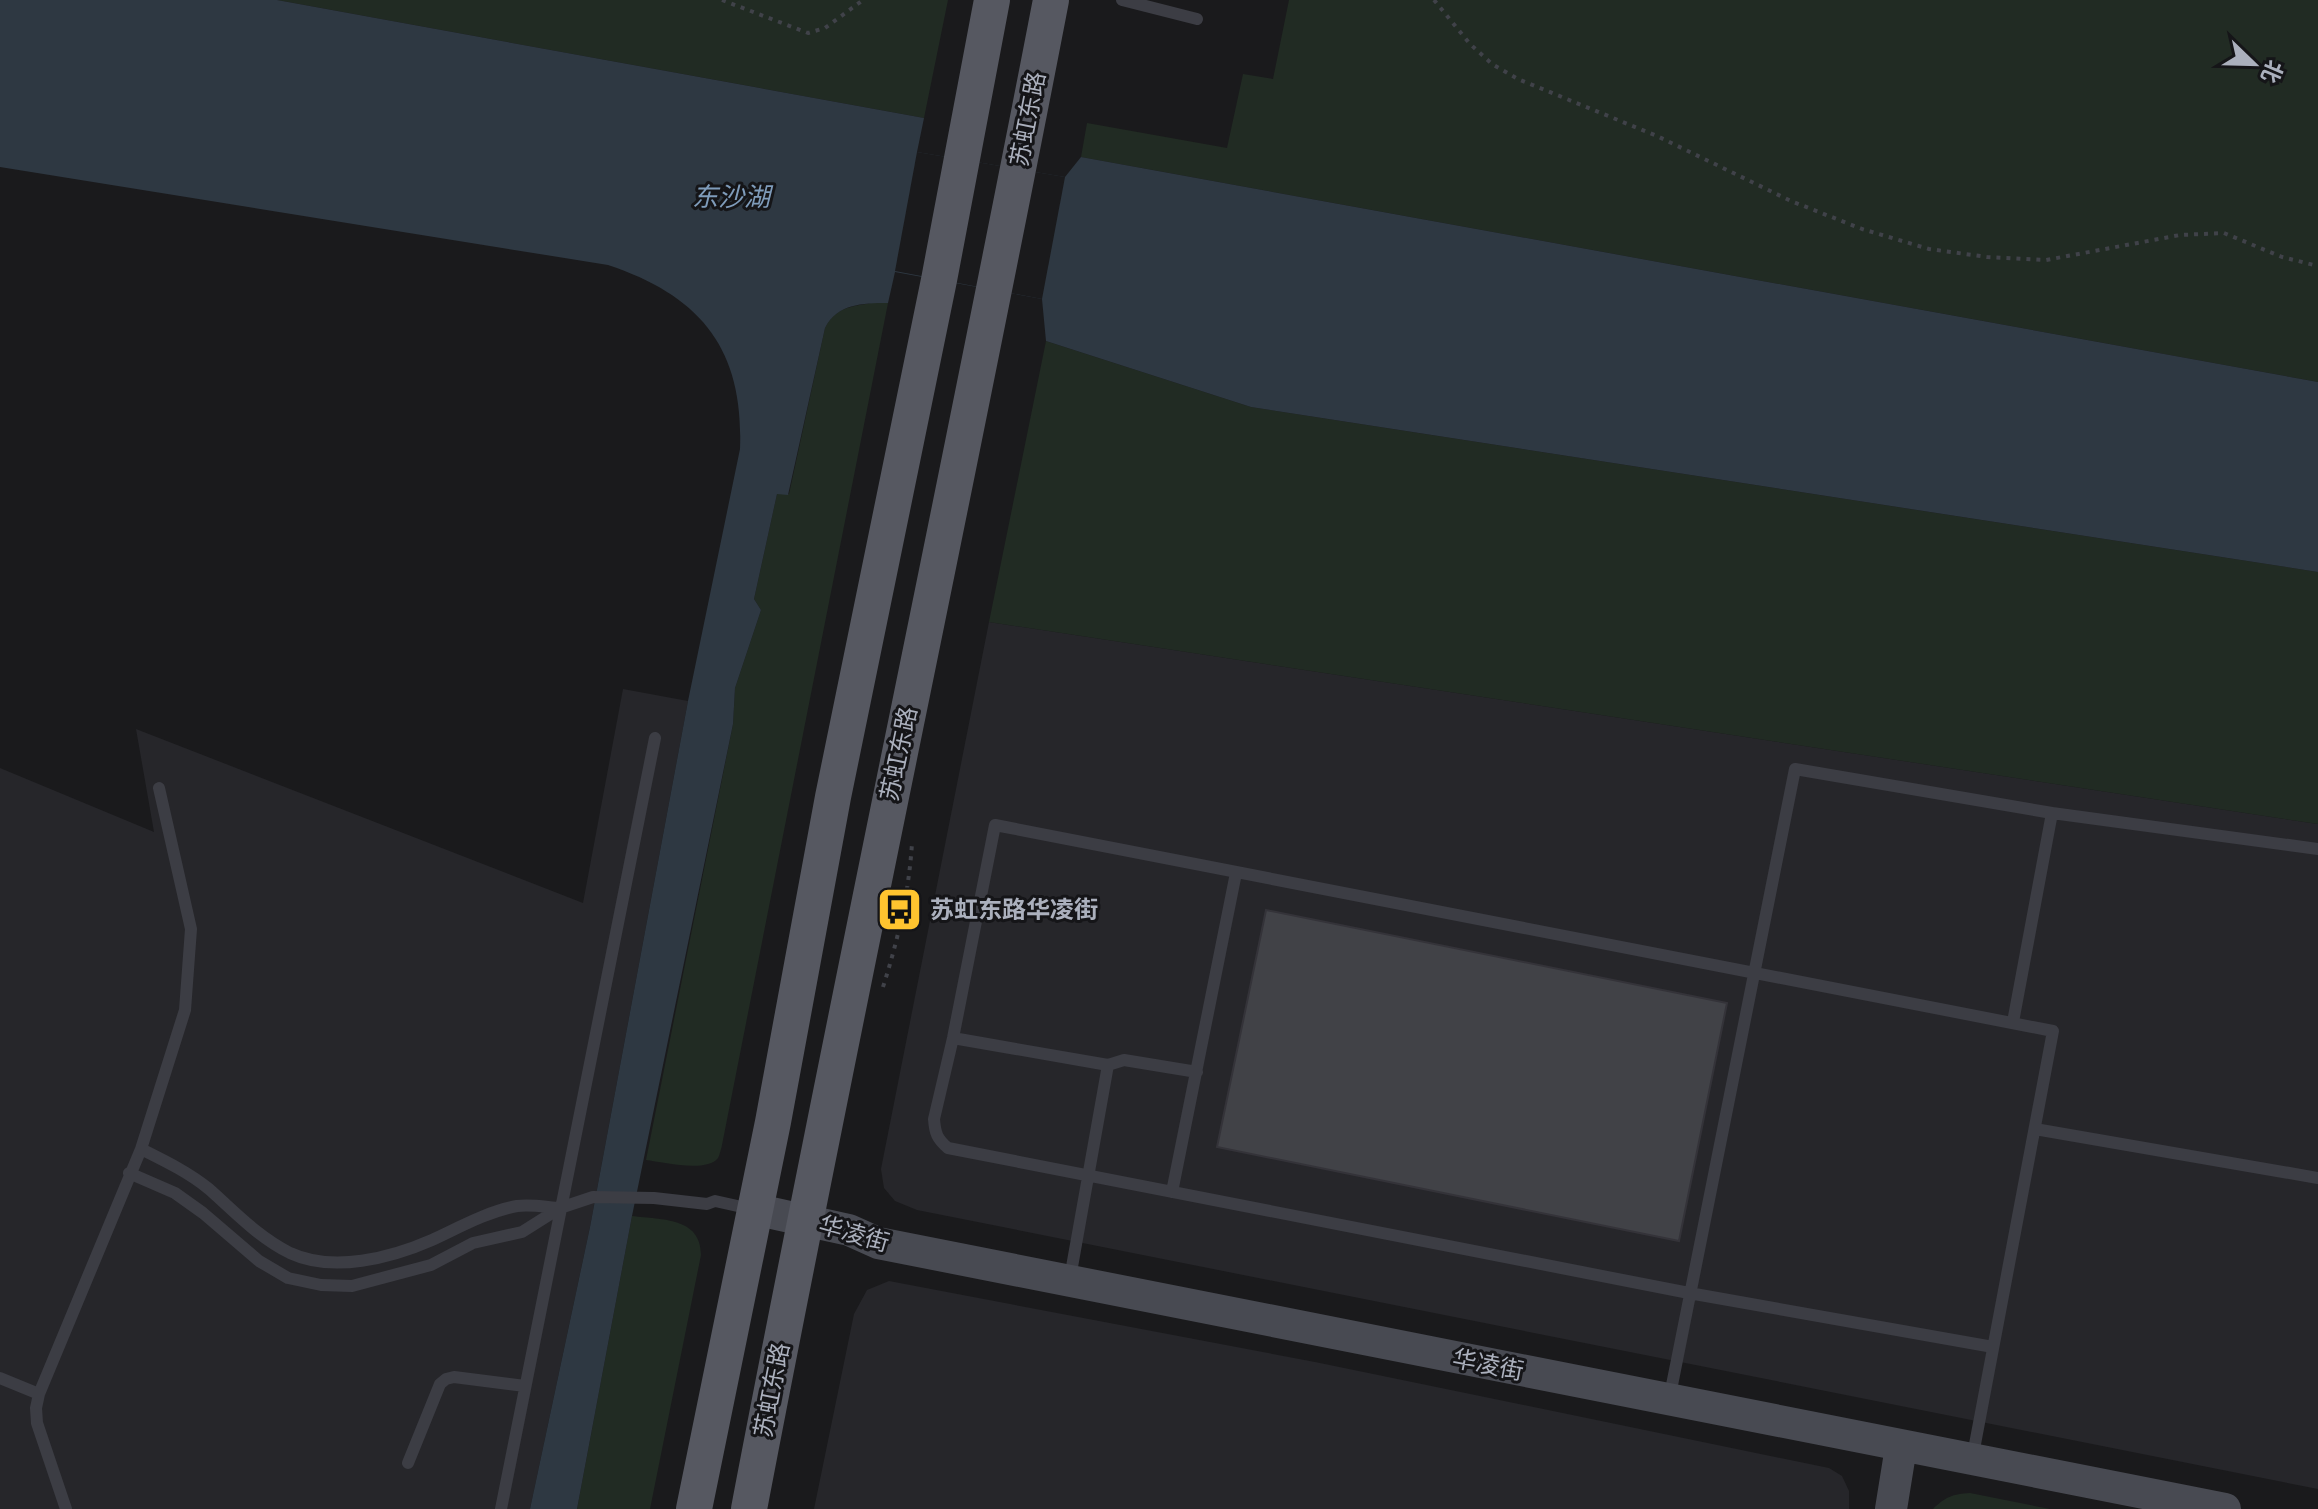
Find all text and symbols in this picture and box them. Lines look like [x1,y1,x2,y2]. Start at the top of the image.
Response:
north arrow [2214,24,2294,104]
text: 北 [2256,57,2290,87]
street label: 苏虹东路 [1003,69,1050,169]
water label: 东沙湖 [692,181,774,212]
street label: 苏虹东路 [873,704,922,804]
bus stop icon: 苏虹东路华凌街 [875,886,923,934]
place label: 苏虹东路华凌街 [930,894,1098,923]
street label: 华凌街 [816,1209,893,1256]
street label: 苏虹东路 [747,1340,794,1440]
street label: 华凌街 [1450,1342,1526,1385]

